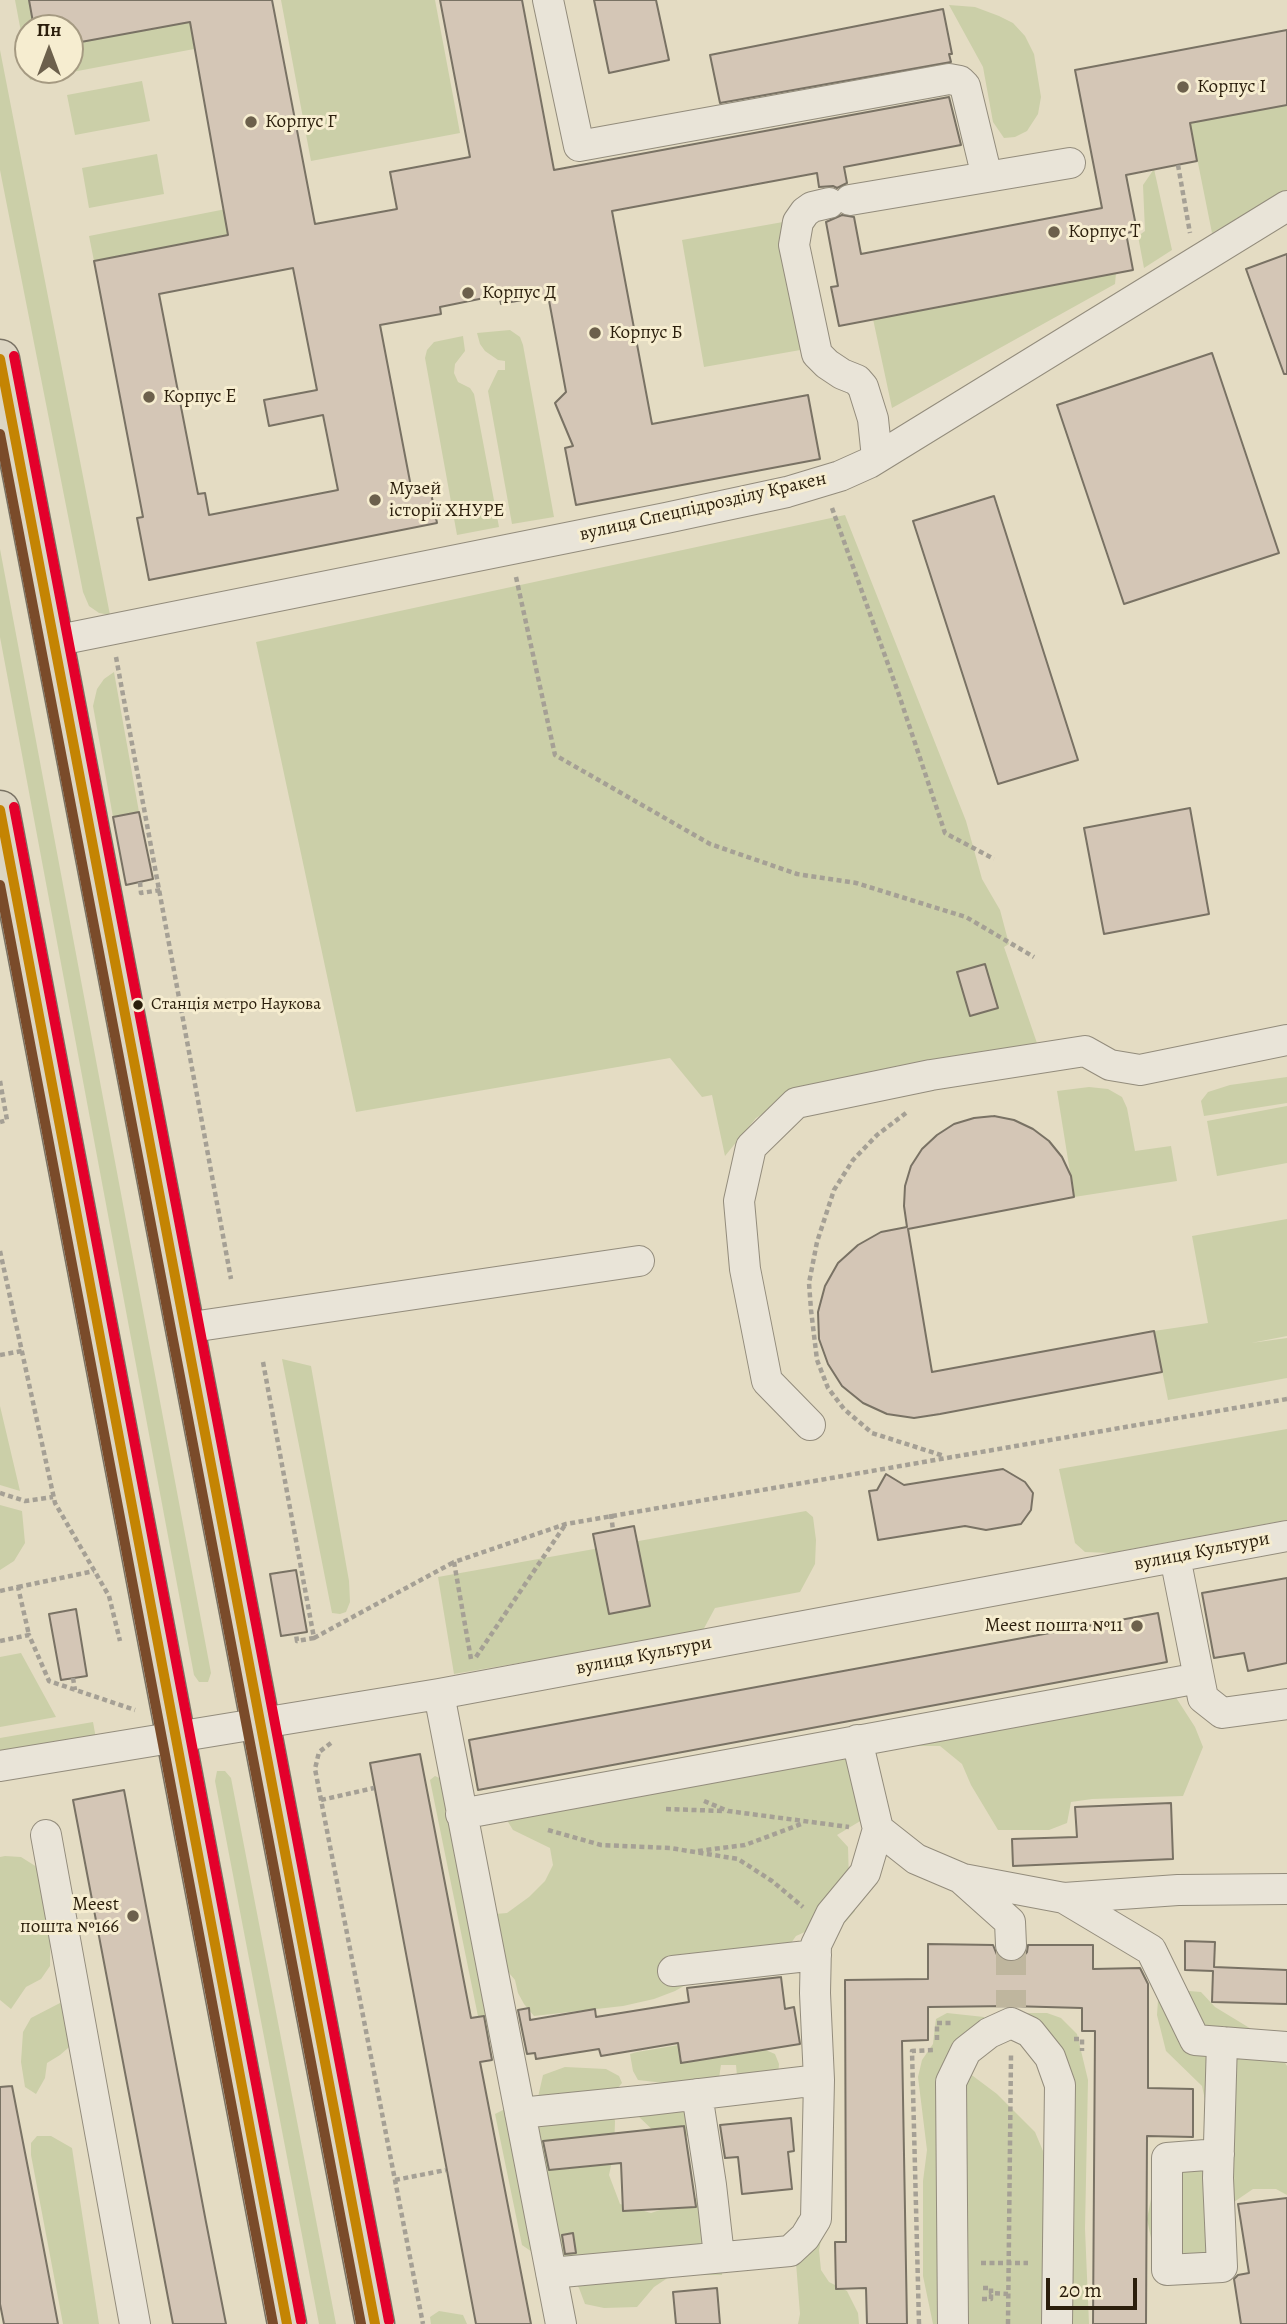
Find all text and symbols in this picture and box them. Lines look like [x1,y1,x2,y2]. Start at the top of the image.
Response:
north arrow [14,14,84,84]
text: Пн [37,17,61,43]
place label: Корпус І [1197,76,1266,98]
marker: Корпус І [1175,79,1191,95]
place label: Корпус Г [265,111,337,133]
marker: Корпус Г [243,114,259,130]
place label: Корпус T [1068,221,1141,243]
marker: Корпус T [1046,224,1062,240]
place label: Корпус Д [482,282,556,304]
marker: Корпус Д [460,285,476,301]
place label: Корпус Б [609,322,683,344]
marker: Корпус Б [587,325,603,341]
place label: Корпус E [163,386,236,408]
marker: Корпус E [141,389,157,405]
street label: вулиця Спецпідрозділу Кракен [577,467,829,547]
place label: Музей історії ХНУРЕ [389,478,505,522]
marker: Музей історії ХНУРЕ [367,492,383,508]
place label: Станція метро Наукова [151,995,321,1015]
marker: Станція метро Наукова [131,998,145,1012]
street label: вулиця Культури [1132,1528,1272,1576]
place label: Meest пошта №11 [985,1615,1123,1637]
marker: Meest пошта №11 [1129,1618,1145,1634]
street label: вулиця Культури [574,1632,714,1680]
place label: Meest пошта №166 [20,1894,119,1938]
marker: Meest пошта №166 [125,1908,141,1924]
scale bar [1049,2264,1140,2308]
text: 20 m [1059,2276,1102,2304]

